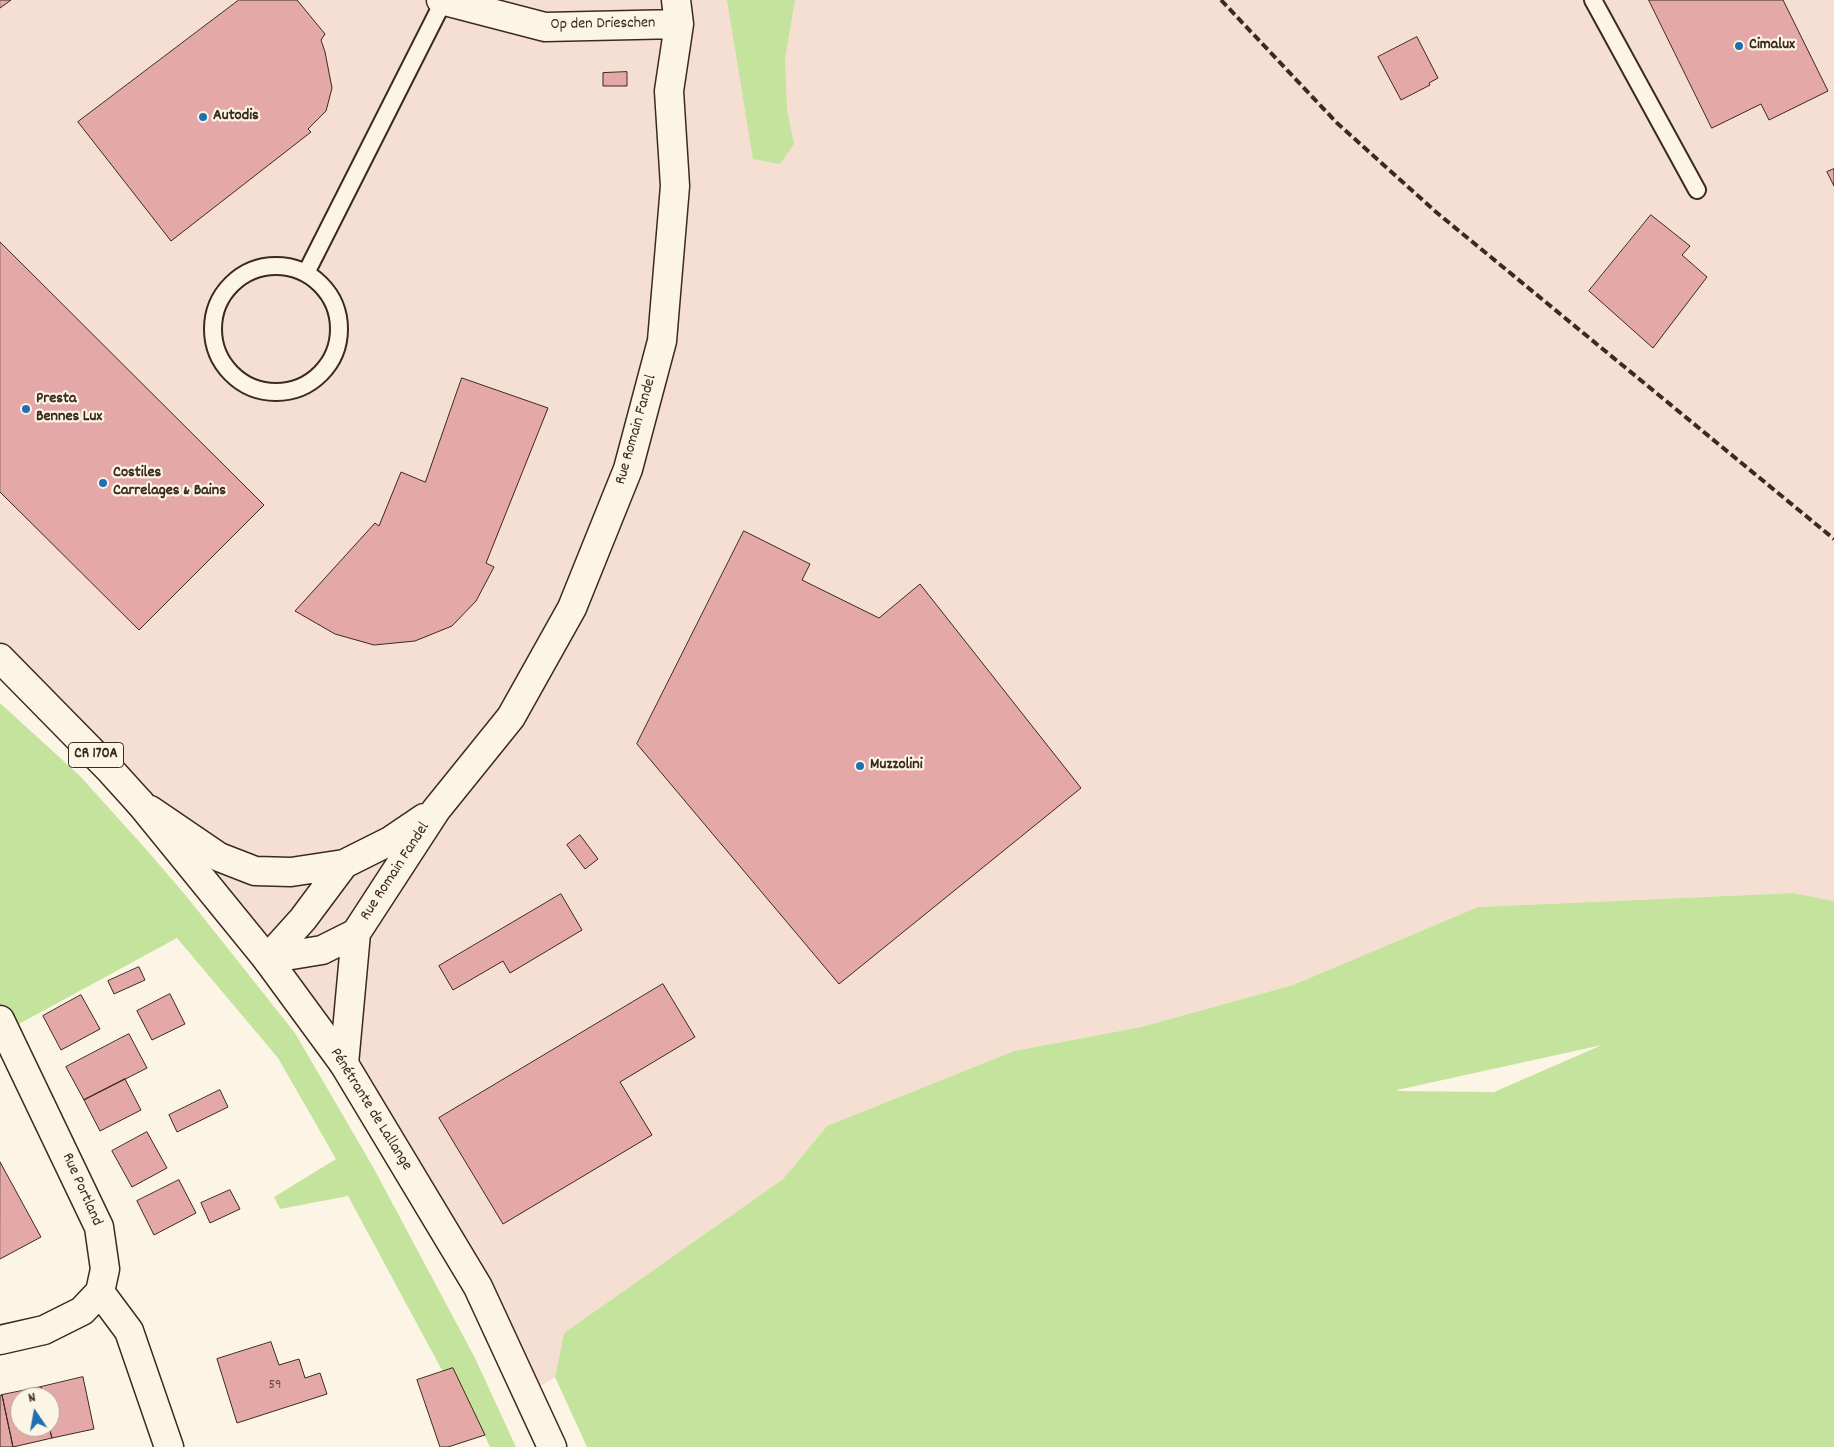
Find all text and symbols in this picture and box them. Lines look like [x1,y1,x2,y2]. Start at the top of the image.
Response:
street label: Op den Drieschen [550,14,656,36]
place label: Cimalux [1749,36,1795,56]
marker: Cimalux [1733,40,1745,52]
place label: Autodis [213,107,259,127]
marker: Autodis [197,111,209,123]
street label: Rue Romain Fandel [612,373,662,487]
place label: Presta Bennes Lux [36,390,102,428]
marker: Presta Bennes Lux [20,403,32,415]
place label: Costiles Carrelages & Bains [113,464,226,502]
marker: Costiles Carrelages & Bains [97,477,109,489]
road number: CR 170A [68,742,124,768]
place label: Muzzolini [870,756,923,776]
marker: Muzzolini [854,760,866,772]
street label: Rue Romain Fandel [357,819,435,925]
street label: Pénétrante de Lallange [325,1045,415,1175]
street label: Rue Portland [56,1151,106,1229]
house number: 59 [269,1378,281,1394]
north arrow [10,1387,60,1437]
text: N [27,1388,38,1409]

